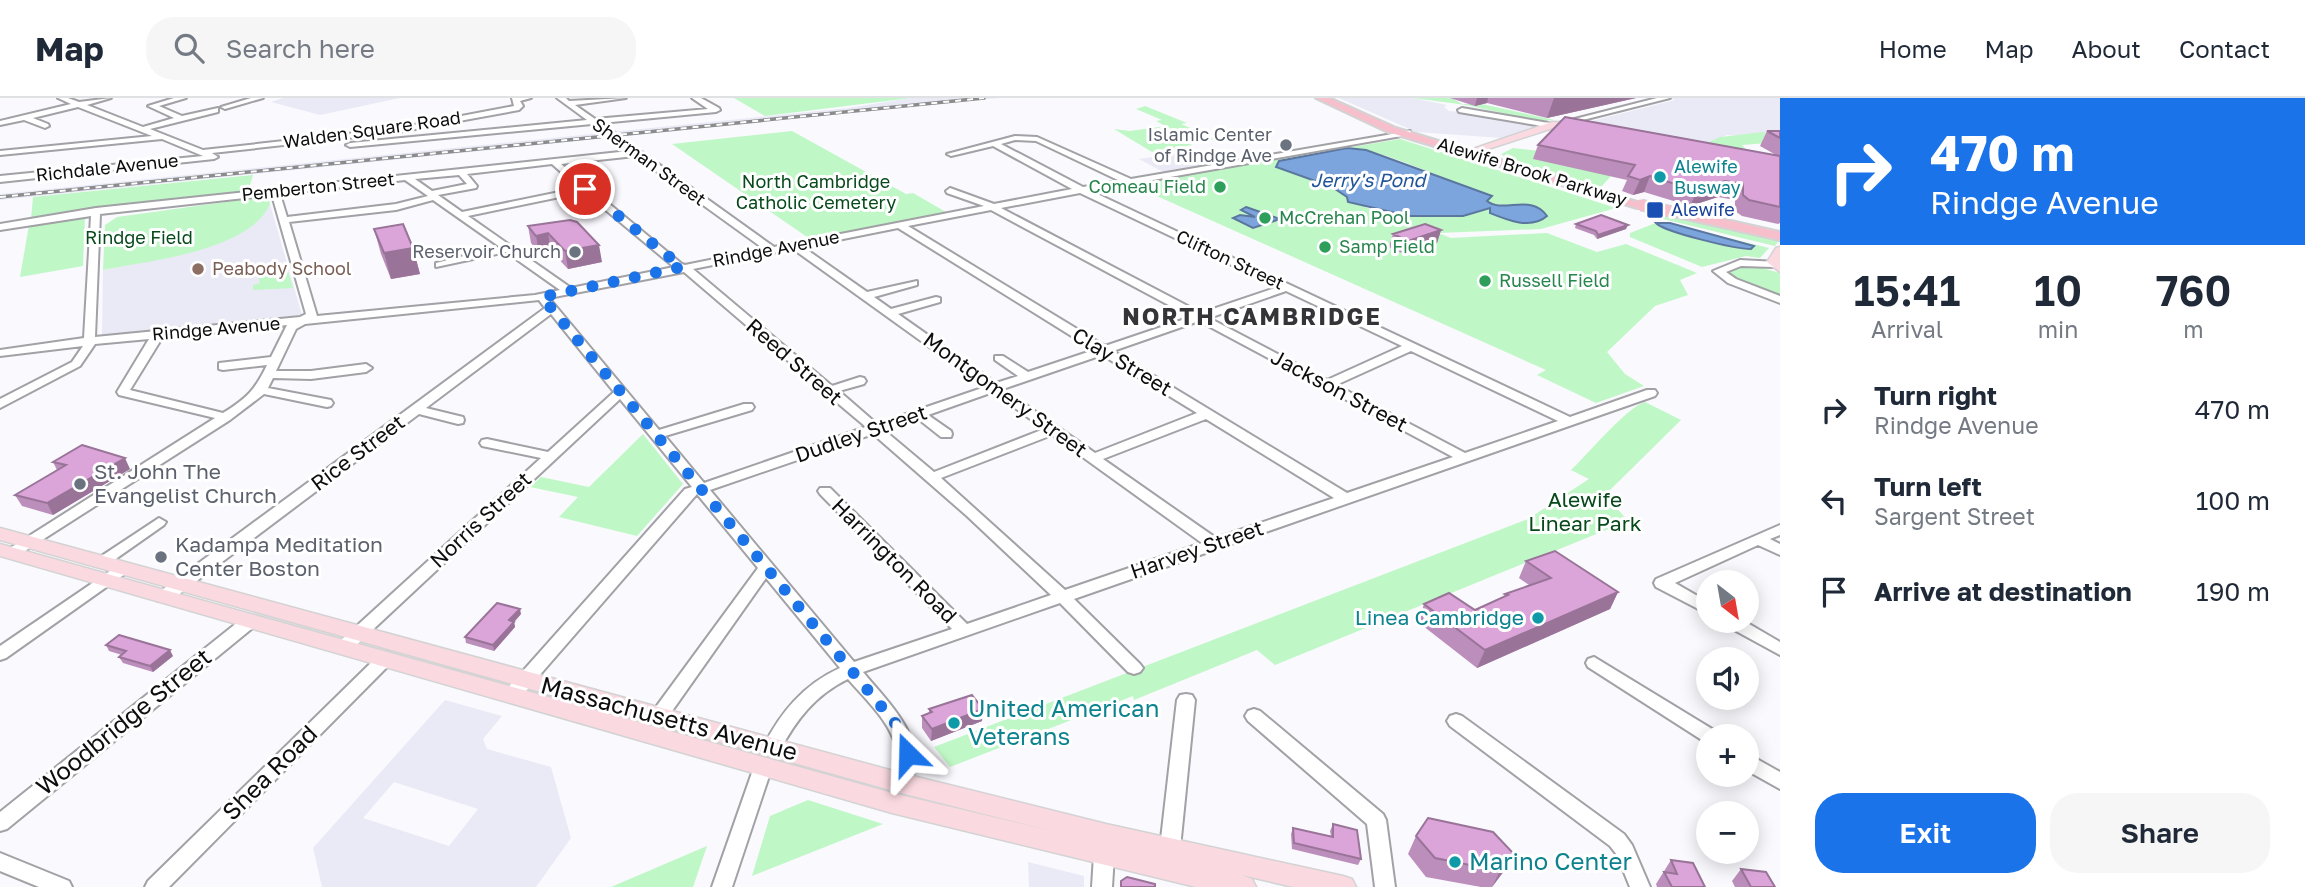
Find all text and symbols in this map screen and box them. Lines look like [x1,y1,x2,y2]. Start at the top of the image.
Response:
search box [146,17,636,80]
text: Map [35,29,104,68]
icon: search [170,29,208,67]
text: Search here [226,33,375,64]
text: Home [1879,34,1947,63]
text: Map [1985,34,2034,63]
text: About [2072,34,2141,63]
text: Contact [2179,34,2270,63]
street label: Walden Square Road [282,106,462,152]
street label: Sherman Street [589,113,711,210]
place label: Islamic Center of Rindge Ave [1148,123,1272,166]
text: 470 m [1930,123,2074,182]
icon: right [1815,126,1906,217]
street label: Alewife Brook Parkway [1435,132,1630,210]
marker: Islamic Center of Rindge Ave [1278,137,1294,153]
street label: Richdale Avenue [35,149,179,185]
place label: Alewife Busway [1674,155,1741,198]
pin [555,159,615,219]
street label: Pemberton Street [240,167,395,205]
water label: Jerry's Pond [1311,168,1428,191]
marker: Alewife Busway [1652,169,1668,185]
icon: arrive [566,170,604,208]
park label: North Cambridge Catholic Cemetery [736,170,896,213]
place label: Comeau Field [1088,175,1206,197]
marker: Comeau Field [1212,179,1228,195]
text: Rindge Avenue [1930,183,2159,221]
place label: Alewife [1671,198,1735,220]
marker: Alewife [1645,200,1665,220]
place label: McCrehan Pool [1279,206,1410,228]
marker: McCrehan Pool [1257,210,1273,226]
street label: Rindge Avenue [711,225,841,271]
street label: Clifton Street [1173,225,1288,294]
park label: Rindge Field [85,226,193,248]
place label: Samp Field [1339,235,1435,257]
marker: Samp Field [1317,239,1333,255]
place label: Reservoir Church [412,240,561,262]
marker: Reservoir Church [567,244,583,260]
place label: Peabody School [212,257,352,279]
marker: Peabody School [190,261,206,277]
text: 15:41 [1854,265,1960,315]
text: 10 [2034,265,2082,315]
text: 760 [2156,265,2231,315]
place label: Russell Field [1499,269,1610,291]
marker: Russell Field [1477,273,1493,289]
district label: NORTH CAMBRIDGE [1122,302,1382,330]
street label: Rindge Avenue [151,311,281,345]
street label: Reed Street [741,312,848,410]
text: Arrival [1871,315,1943,343]
text: min [2038,315,2078,343]
text: m [2183,315,2204,343]
street label: Clay Street [1068,321,1177,401]
street label: Montgomery Street [919,326,1093,462]
street label: Jackson Street [1267,343,1412,437]
text: Turn right [1874,380,1997,411]
icon: right [1815,391,1853,429]
text: 470 m [2195,394,2270,425]
street label: Dudley Street [791,398,930,468]
street label: Rice Street [305,408,410,496]
text: Rindge Avenue [1874,411,2039,439]
place label: St. John The Evangelist Church [94,458,277,508]
street label: Norris Street [424,466,536,573]
text: Turn left [1874,471,1982,502]
marker: St. John The Evangelist Church [72,476,88,492]
icon: left [1815,482,1853,520]
text: 100 m [2196,485,2270,516]
park label: Alewife Linear Park [1528,486,1642,536]
street label: Harrington Road [827,492,963,628]
text: Sargent Street [1874,502,2035,530]
street label: Harvey Street [1127,514,1267,584]
place label: Kadampa Meditation Center Boston [175,531,383,581]
marker: Kadampa Meditation Center Boston [153,549,169,565]
north arrow [1696,570,1759,634]
map controls [1696,570,1759,864]
icon: arrive [1815,573,1853,611]
text: Arrive at destination [1874,576,2132,607]
text: 190 m [2196,576,2270,607]
place label: Linea Cambridge [1355,604,1524,630]
marker: Linea Cambridge [1530,610,1546,626]
street label: Woodbridge Street [30,641,216,800]
button: sound [1696,647,1759,710]
street label: Massachusetts Avenue [538,669,801,766]
place label: United American Veterans [968,693,1159,750]
marker: United American Veterans [946,715,962,731]
position arrow [871,717,945,791]
street label: Shea Road [215,718,322,825]
button: + [1696,724,1759,787]
button: Exit [1815,793,2036,873]
button: Share [2050,793,2270,873]
button: − [1696,801,1759,864]
place label: Marino Center [1469,846,1632,875]
marker: Marino Center [1447,854,1463,870]

